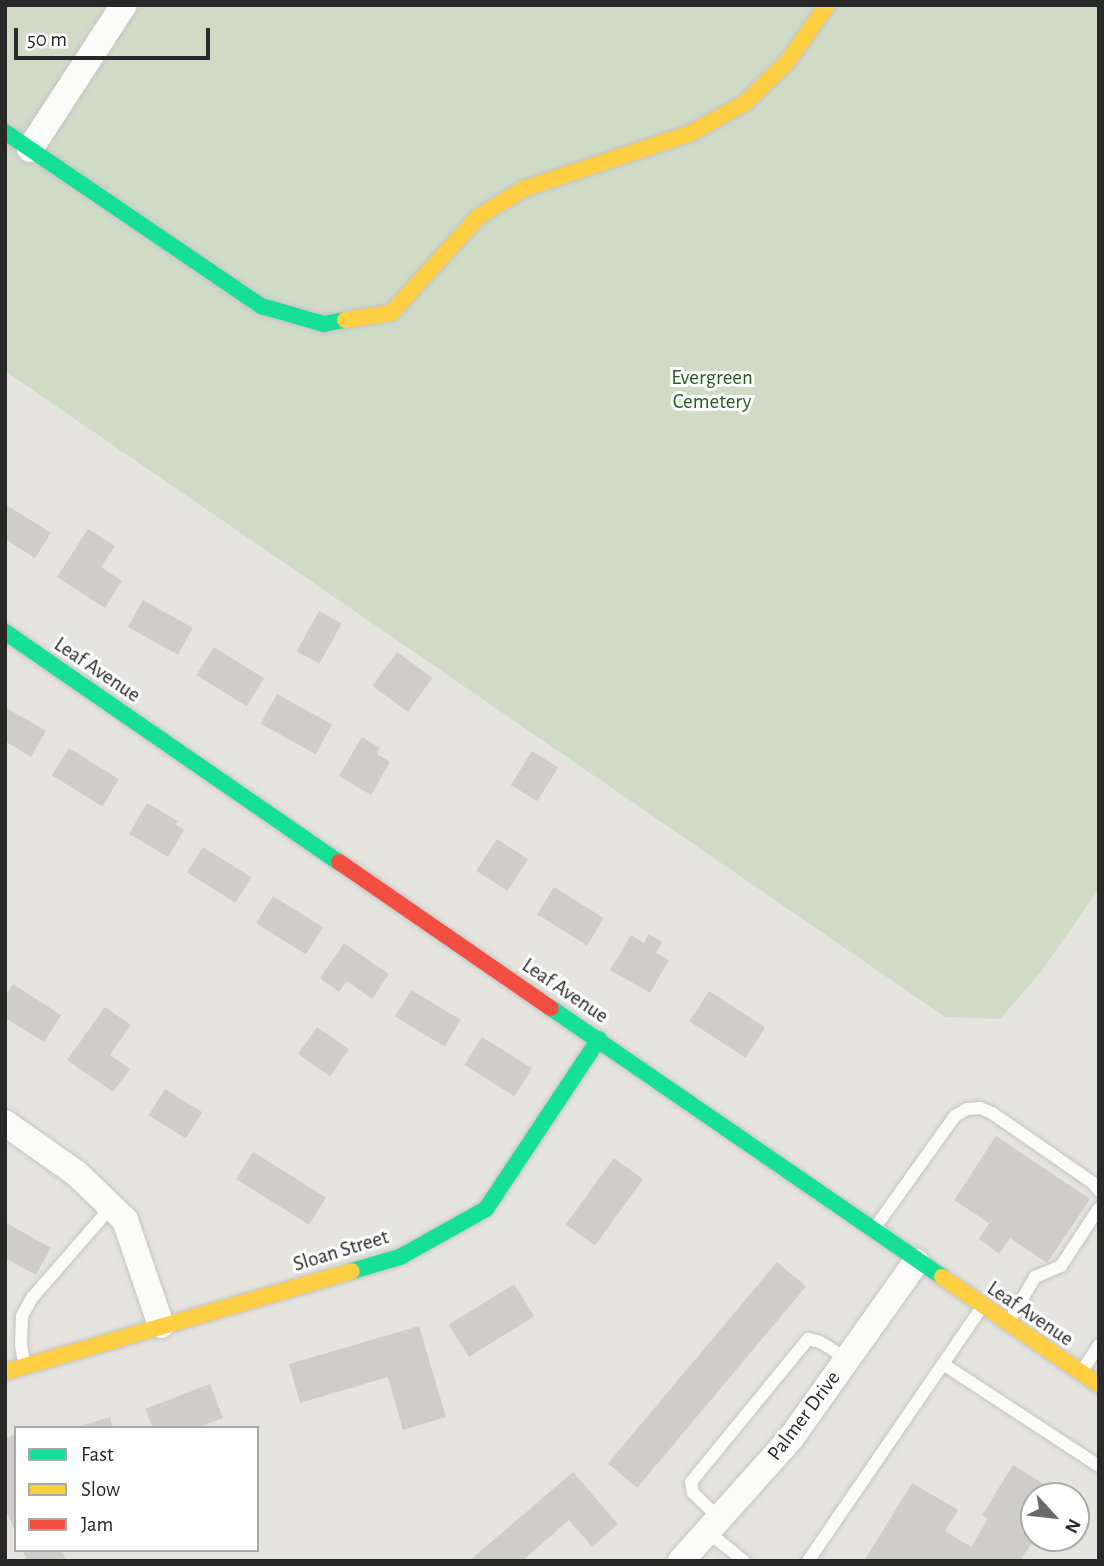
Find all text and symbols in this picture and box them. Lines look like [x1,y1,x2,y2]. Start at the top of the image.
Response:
scale bar [18,14,214,58]
text: 50 m [27,29,67,50]
park label: Evergreen Cemetery [671,365,753,415]
street label: Leaf Avenue [49,632,145,708]
street label: Leaf Avenue [517,953,613,1029]
street label: Sloan Street [290,1225,392,1277]
street label: Leaf Avenue [982,1276,1078,1352]
street label: Palmer Drive [762,1366,846,1466]
legend [14,1426,259,1552]
text: Fast [81,1444,114,1465]
text: Slow [81,1479,120,1500]
north arrow [1020,1482,1090,1552]
text: Jam [81,1514,113,1535]
text: N [1061,1516,1084,1536]

